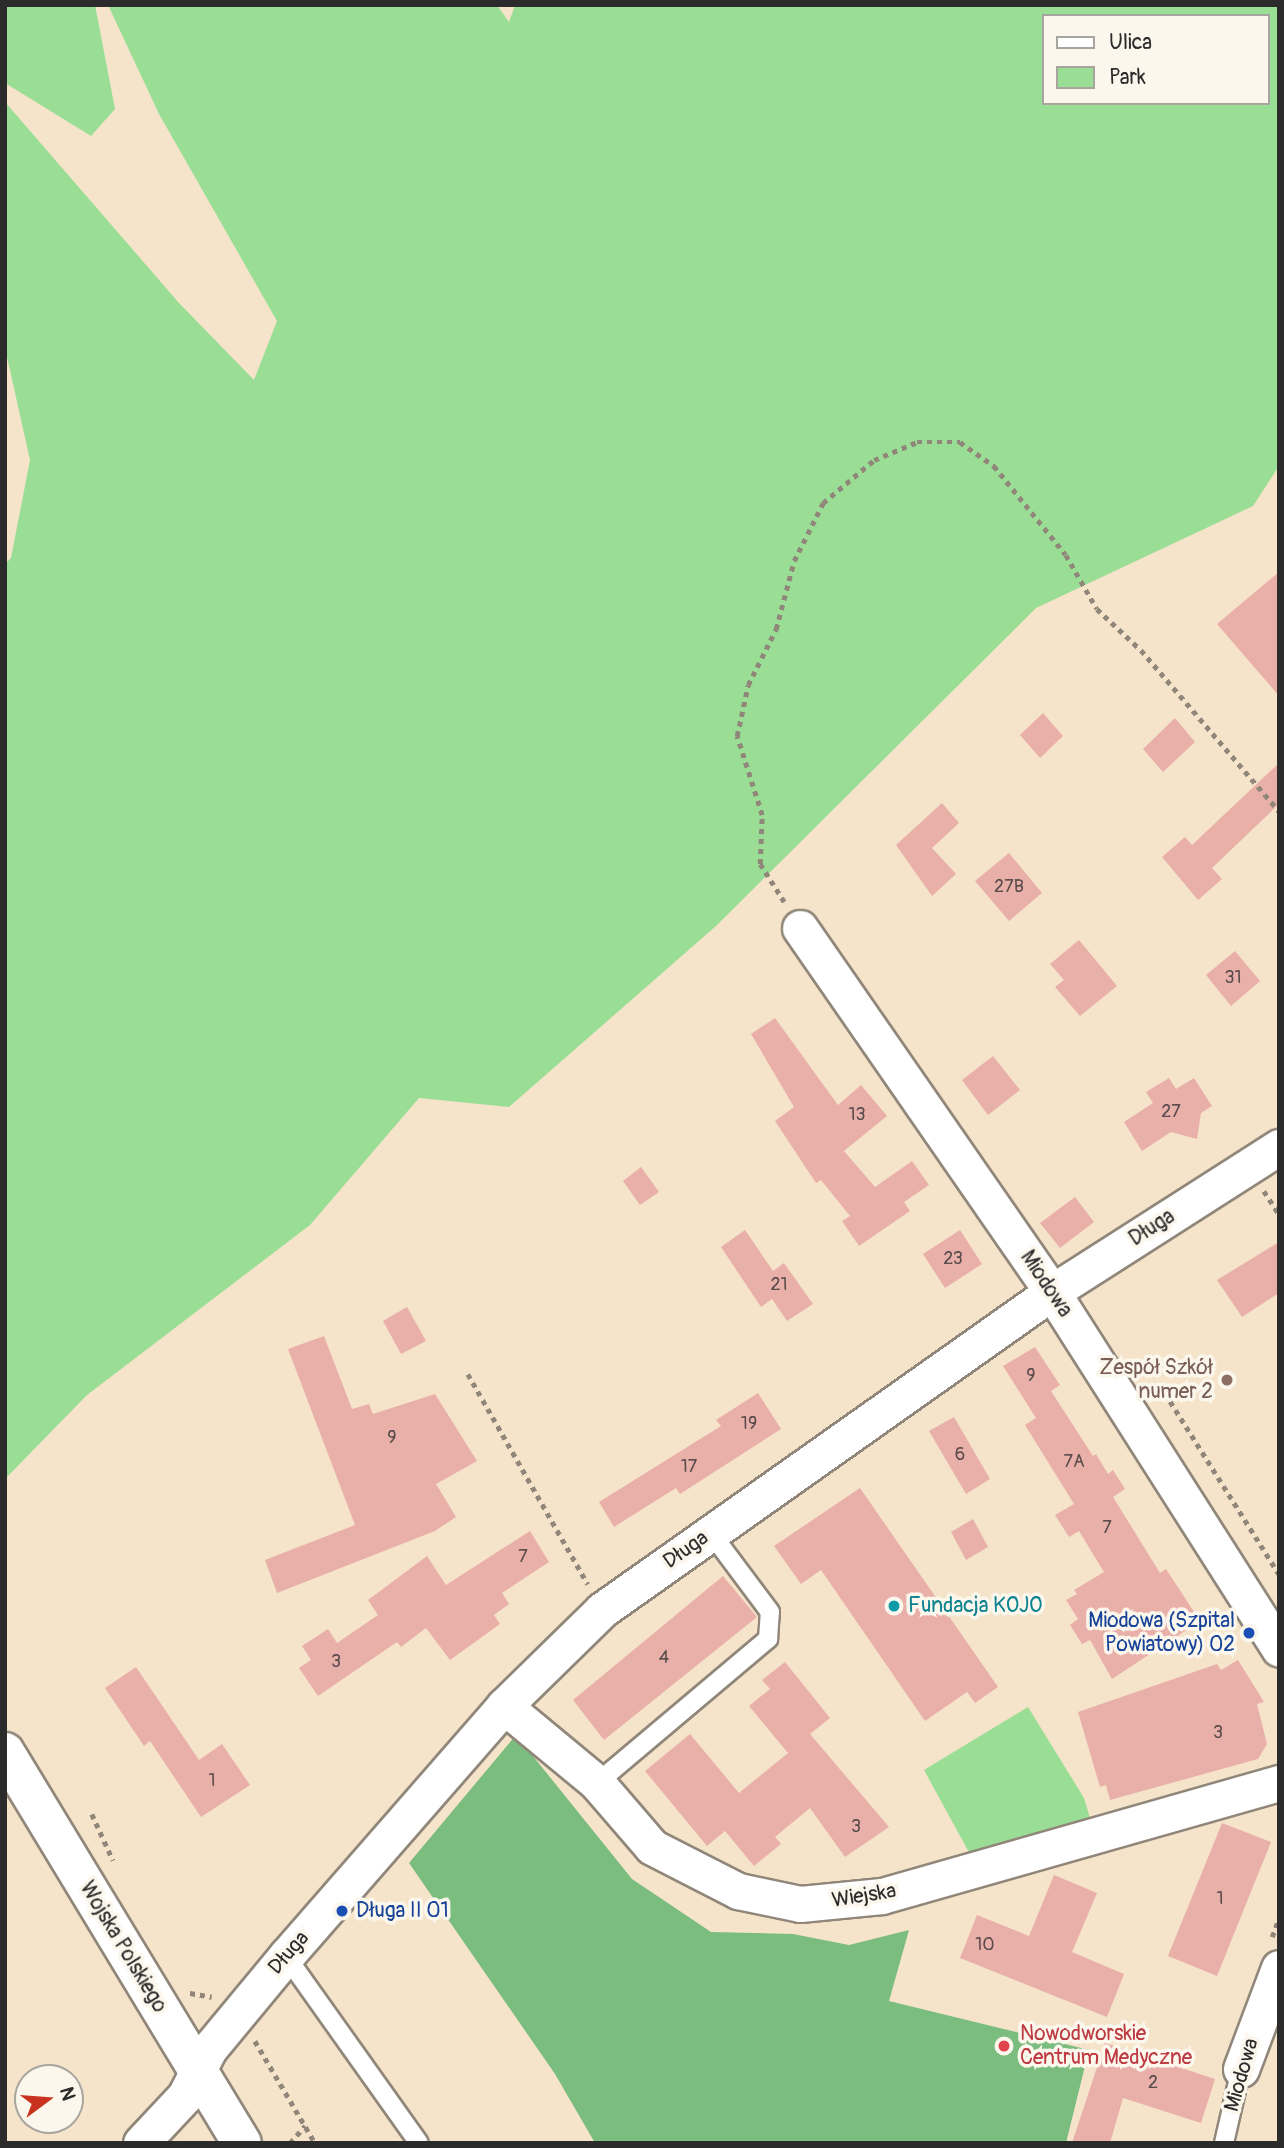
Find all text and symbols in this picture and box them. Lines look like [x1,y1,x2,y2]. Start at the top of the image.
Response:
legend [1042,14,1270,105]
text: Ulica [1109,29,1152,56]
text: Park [1109,64,1146,91]
house number: 27B [994,876,1024,898]
house number: 31 [1224,967,1242,989]
house number: 27 [1161,1101,1181,1123]
house number: 13 [848,1104,866,1126]
street label: Długa [1124,1204,1180,1252]
street label: Miodowa [1015,1246,1077,1322]
house number: 23 [943,1248,963,1270]
house number: 21 [770,1274,788,1296]
place label: Zespół Szkół numer 2 [1099,1355,1213,1405]
house number: 9 [1026,1365,1036,1387]
marker: Zespół Szkół numer 2 [1219,1372,1235,1388]
house number: 19 [741,1413,757,1435]
house number: 9 [387,1427,397,1449]
house number: 6 [955,1444,965,1466]
house number: 7A [1063,1451,1085,1473]
house number: 17 [681,1456,697,1478]
house number: 7 [1102,1517,1112,1539]
street label: Długa [659,1526,713,1574]
house number: 7 [518,1546,528,1568]
place label: Fundacja KOJO [908,1593,1042,1619]
marker: Fundacja KOJO [886,1598,902,1614]
place label: Miodowa (Szpital Powiatowy) 02 [1088,1608,1235,1658]
marker: Miodowa (Szpital Powiatowy) 02 [1241,1625,1257,1641]
house number: 4 [659,1647,669,1669]
house number: 3 [331,1651,341,1673]
house number: 3 [1213,1722,1223,1744]
house number: 1 [208,1770,216,1792]
house number: 3 [851,1816,861,1838]
street label: Wojska Polskiego [74,1877,172,2017]
street label: Wiejska [830,1878,898,1914]
house number: 1 [1216,1888,1224,1910]
place label: Długa II 01 [356,1898,449,1924]
marker: Długa II 01 [334,1903,350,1919]
street label: Długa [263,1926,315,1980]
house number: 10 [975,1934,995,1956]
place label: Nowodworskie Centrum Medyczne [1020,2021,1192,2071]
street label: Miodowa [1220,2035,1264,2115]
marker: Nowodworskie Centrum Medyczne [994,2036,1014,2056]
north arrow [14,2064,84,2134]
house number: 2 [1148,2072,1158,2094]
text: N [54,2084,81,2103]

